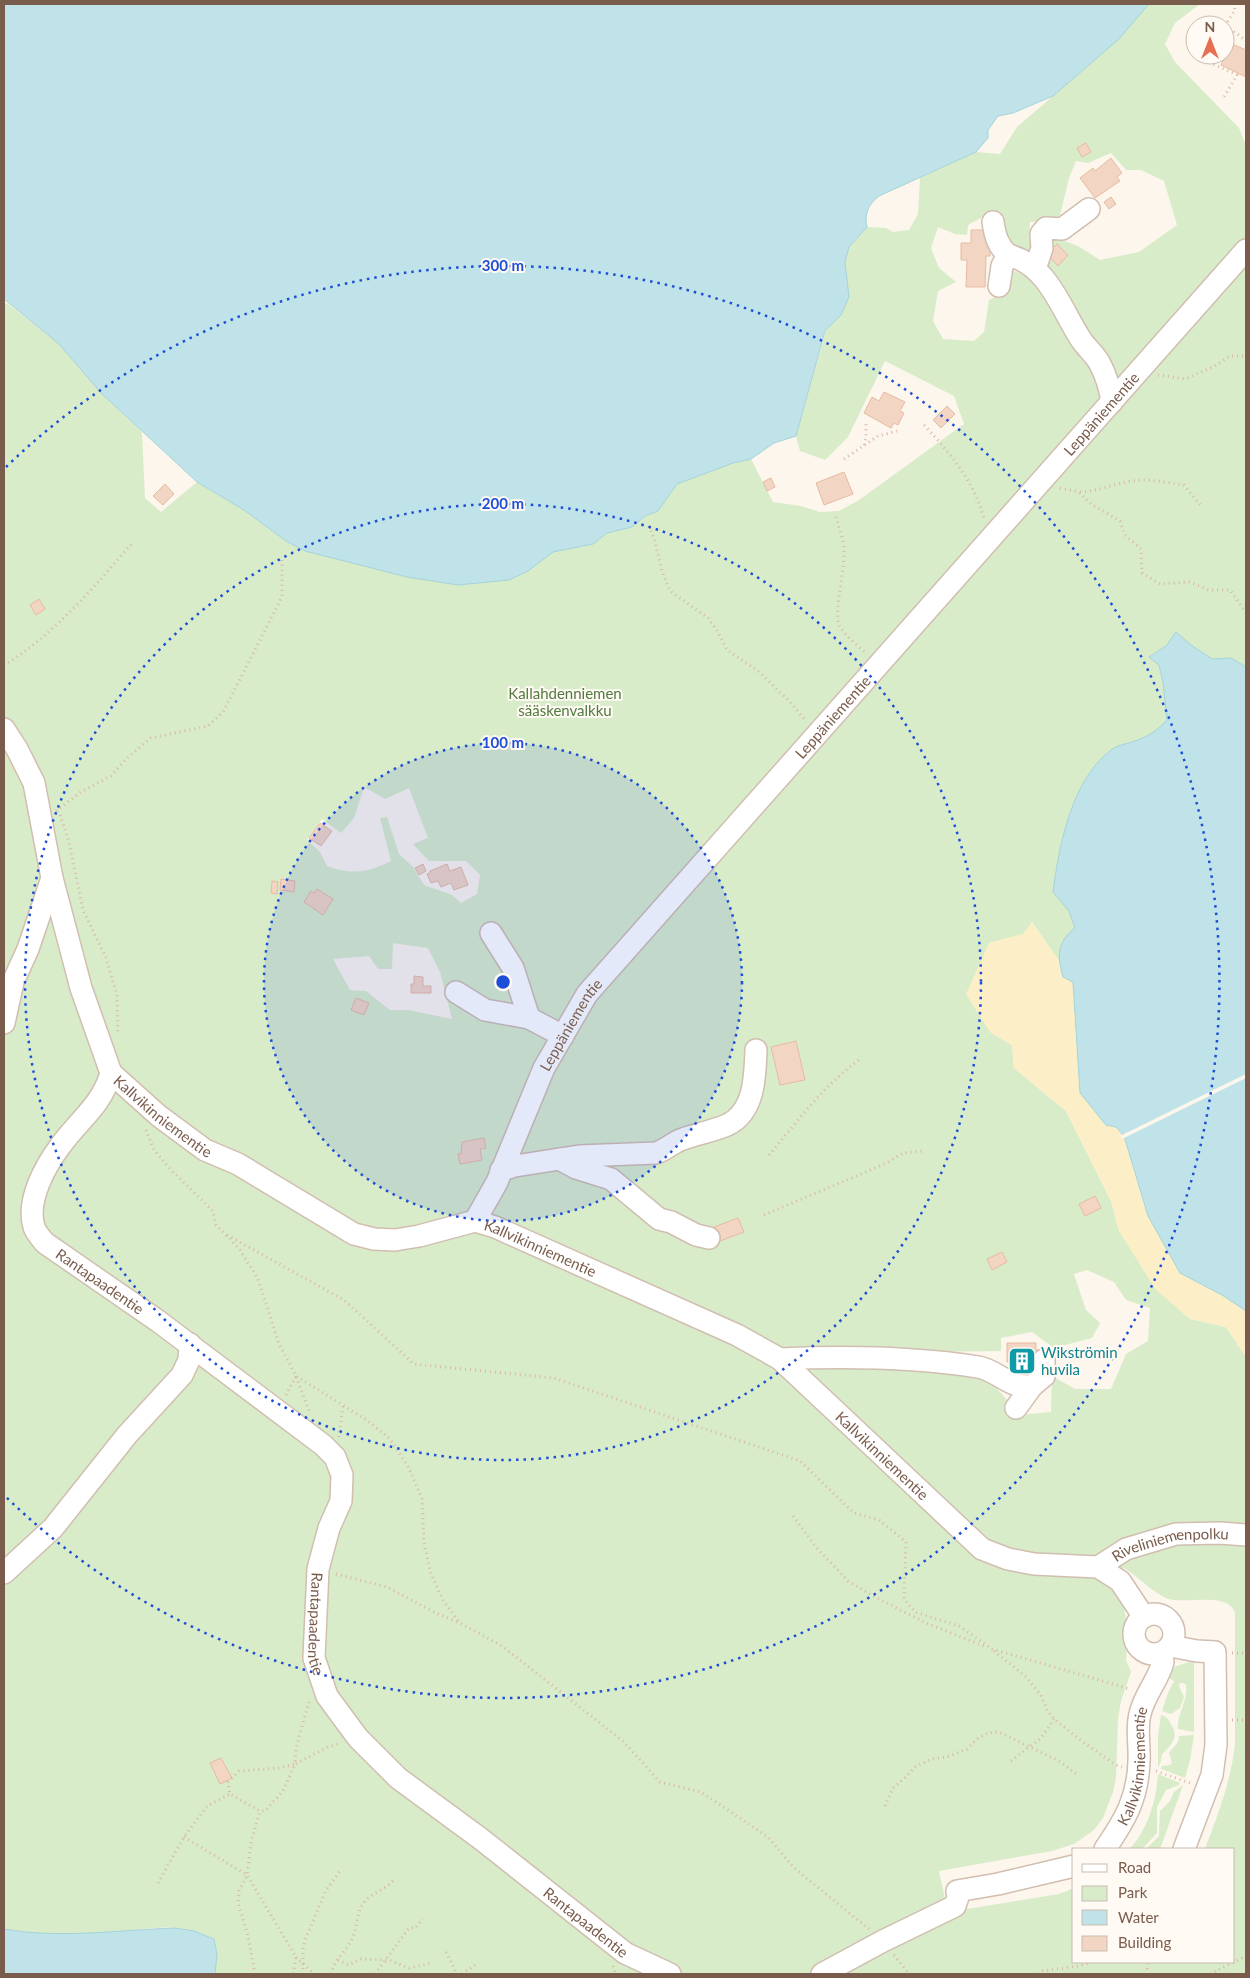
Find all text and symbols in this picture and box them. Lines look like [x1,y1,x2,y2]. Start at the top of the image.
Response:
north arrow [1185,15,1235,65]
text: N [1205,18,1215,35]
text: 300 m [482,256,524,274]
street label: Leppäniementie [1060,368,1143,459]
text: 200 m [482,494,524,512]
street label: Leppäniementie [791,671,874,762]
park label: Kallahdenniemen sääskenvalkku [508,684,622,719]
text: 100 m [482,733,524,751]
centre of rings [494,973,512,991]
street label: Leppäniementie [535,975,606,1074]
street label: Kallvikinniementie [110,1071,215,1161]
street label: Kallvikinniementie [482,1215,599,1280]
street label: Rantapaadentie [53,1244,148,1318]
place label: Wikströmin huvila [1041,1343,1118,1378]
building icon: Wikströmin huvila [1007,1346,1037,1376]
street label: Kallvikinniementie [832,1407,933,1503]
street label: Riveliniemenpolku [1108,1524,1229,1565]
street label: Rantapaadentie [305,1572,328,1677]
street label: Kallvikinniementie [1113,1704,1151,1828]
legend [1072,1848,1235,1963]
text: Road [1118,1858,1151,1876]
street label: Rantapaadentie [540,1883,632,1961]
text: Park [1118,1883,1148,1901]
text: Water [1118,1908,1159,1926]
text: Building [1118,1933,1171,1951]

